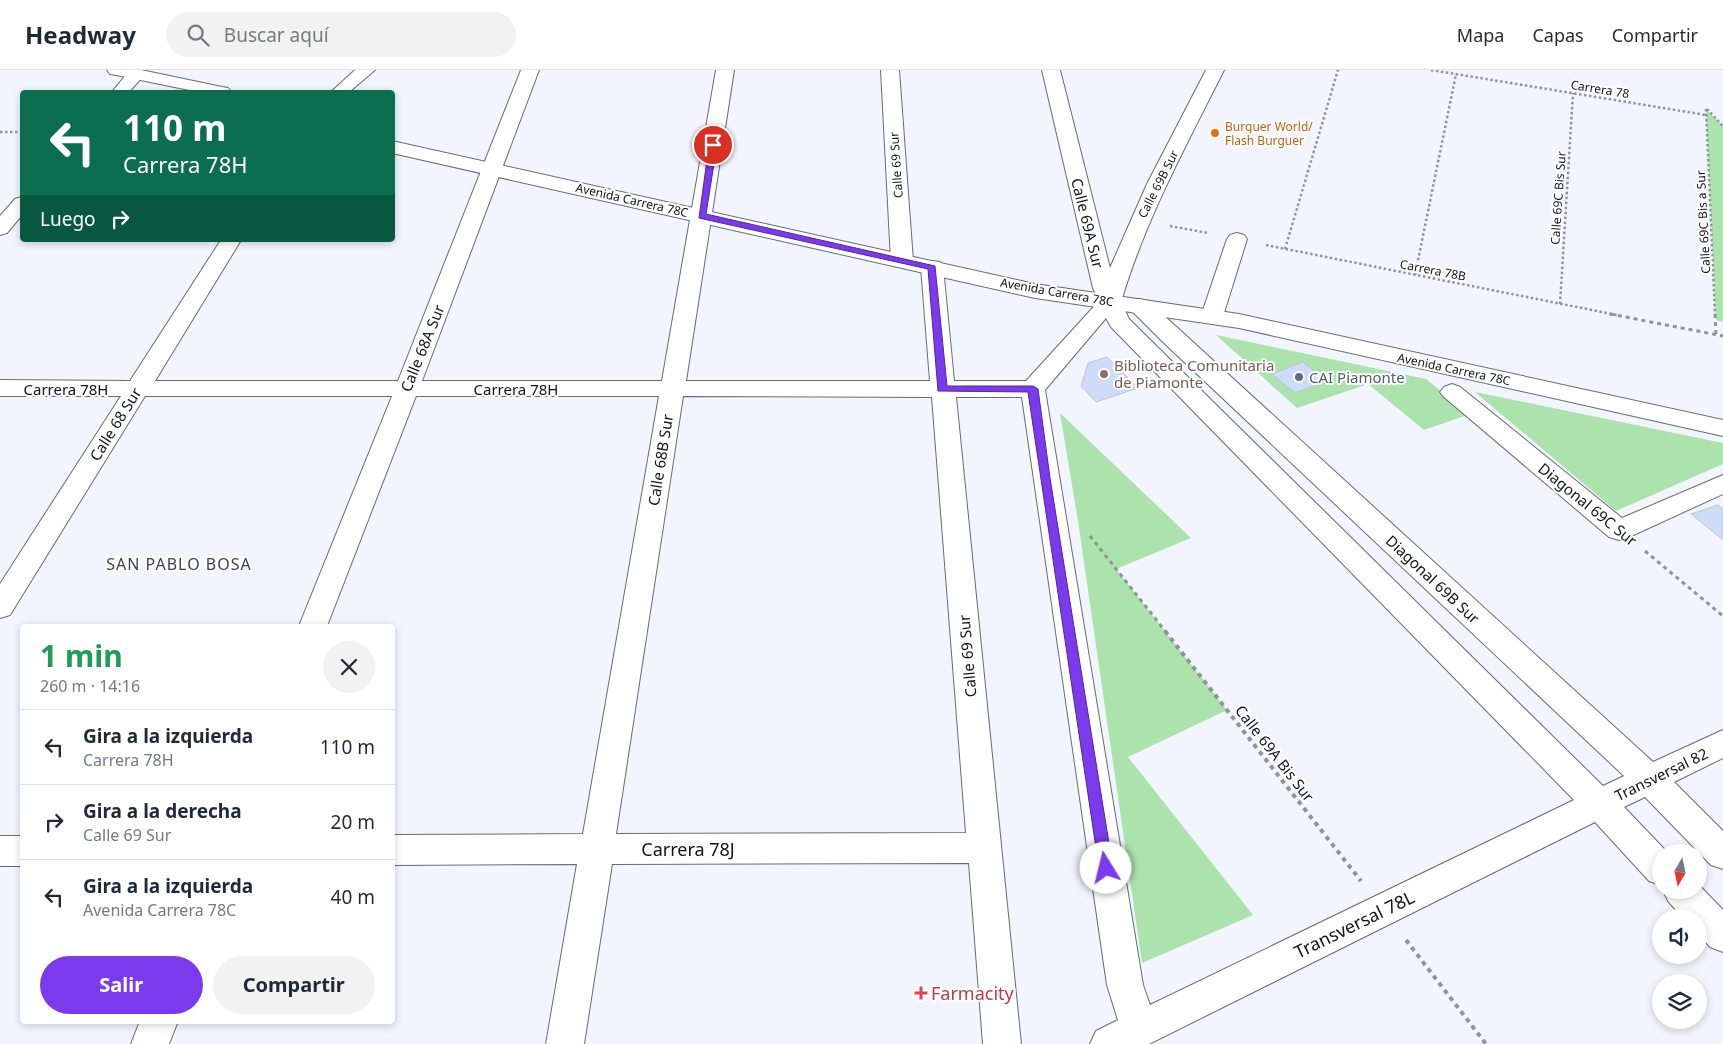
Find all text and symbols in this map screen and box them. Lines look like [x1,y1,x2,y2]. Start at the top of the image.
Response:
search box [166,12,516,57]
text: Headway [25,18,136,51]
icon: search [184,21,212,49]
text: Buscar aquí [224,22,329,48]
text: Mapa [1457,23,1504,47]
text: Capas [1532,23,1584,47]
text: Compartir [1612,23,1698,47]
street label: Carrera 78 [1570,76,1631,102]
text: 110 m [123,104,226,151]
icon: left [40,110,105,175]
place label: Burguer World/ Flash Burguer [1225,118,1313,149]
pin [692,124,734,166]
marker: Burguer World/ Flash Burguer [1209,127,1221,139]
icon: arrive [699,131,727,159]
street label: Calle 69 Sur [885,131,907,199]
street label: Calle 69B Sur [1134,147,1182,221]
text: Carrera 78H [123,149,248,179]
street label: Calle 69C Bis Sur [1546,151,1570,245]
street label: Calle 69C Bis a Sur [1692,170,1714,274]
street label: Calle 69A Sur [1067,176,1109,270]
street label: Avenida Carrera 78C [574,179,690,221]
icon: right [106,205,134,233]
text: Luego [40,206,96,232]
street label: Carrera 78B [1399,255,1468,285]
street label: Avenida Carrera 78C [999,274,1115,310]
street label: Calle 68A Sur [395,301,449,395]
street label: Avenida Carrera 78C [1396,349,1512,389]
place label: Biblioteca Comunitaria de Piamonte [1114,355,1274,392]
place label: CAI Piamonte [1309,367,1405,387]
marker: Biblioteca Comunitaria de Piamonte [1098,368,1110,380]
marker: CAI Piamonte [1293,371,1305,383]
street label: Carrera 78H [24,379,108,399]
street label: Carrera 78H [474,379,558,399]
street label: Calle 68 Sur [85,384,145,464]
street label: Calle 68B Sur [643,413,677,507]
street label: Diagonal 69C Sur [1535,458,1641,550]
street label: Diagonal 69B Sur [1382,530,1484,628]
district label: SAN PABLO BOSA [106,553,252,575]
street label: Calle 69 Sur [953,614,981,698]
text: 1 min [40,635,123,676]
button: close [323,641,375,693]
text: 260 m · 14:16 [40,675,140,697]
street label: Calle 69A Bis Sur [1231,701,1319,805]
text: Gira a la izquierda [83,723,253,749]
icon: left [40,733,68,761]
text: 110 m [320,734,375,760]
street label: Transversal 82 [1611,743,1711,805]
text: Carrera 78H [83,749,174,771]
text: Gira a la derecha [83,798,242,824]
icon: right [40,808,68,836]
text: 20 m [331,809,375,835]
text: Calle 69 Sur [83,824,171,846]
street label: Carrera 78J [641,837,735,861]
position arrow [1079,841,1131,893]
north arrow [1652,844,1708,899]
map controls [1652,844,1707,1029]
text: Gira a la izquierda [83,873,253,899]
icon: left [40,883,68,911]
text: 40 m [331,884,375,910]
street label: Transversal 78L [1290,885,1418,963]
text: Avenida Carrera 78C [83,899,236,921]
button: sound [1652,909,1707,964]
button: Salir [40,956,203,1014]
button: Compartir [213,956,375,1014]
button: layers [1652,974,1707,1029]
place label: Farmacity [931,981,1015,1005]
marker: Farmacity [915,987,927,999]

